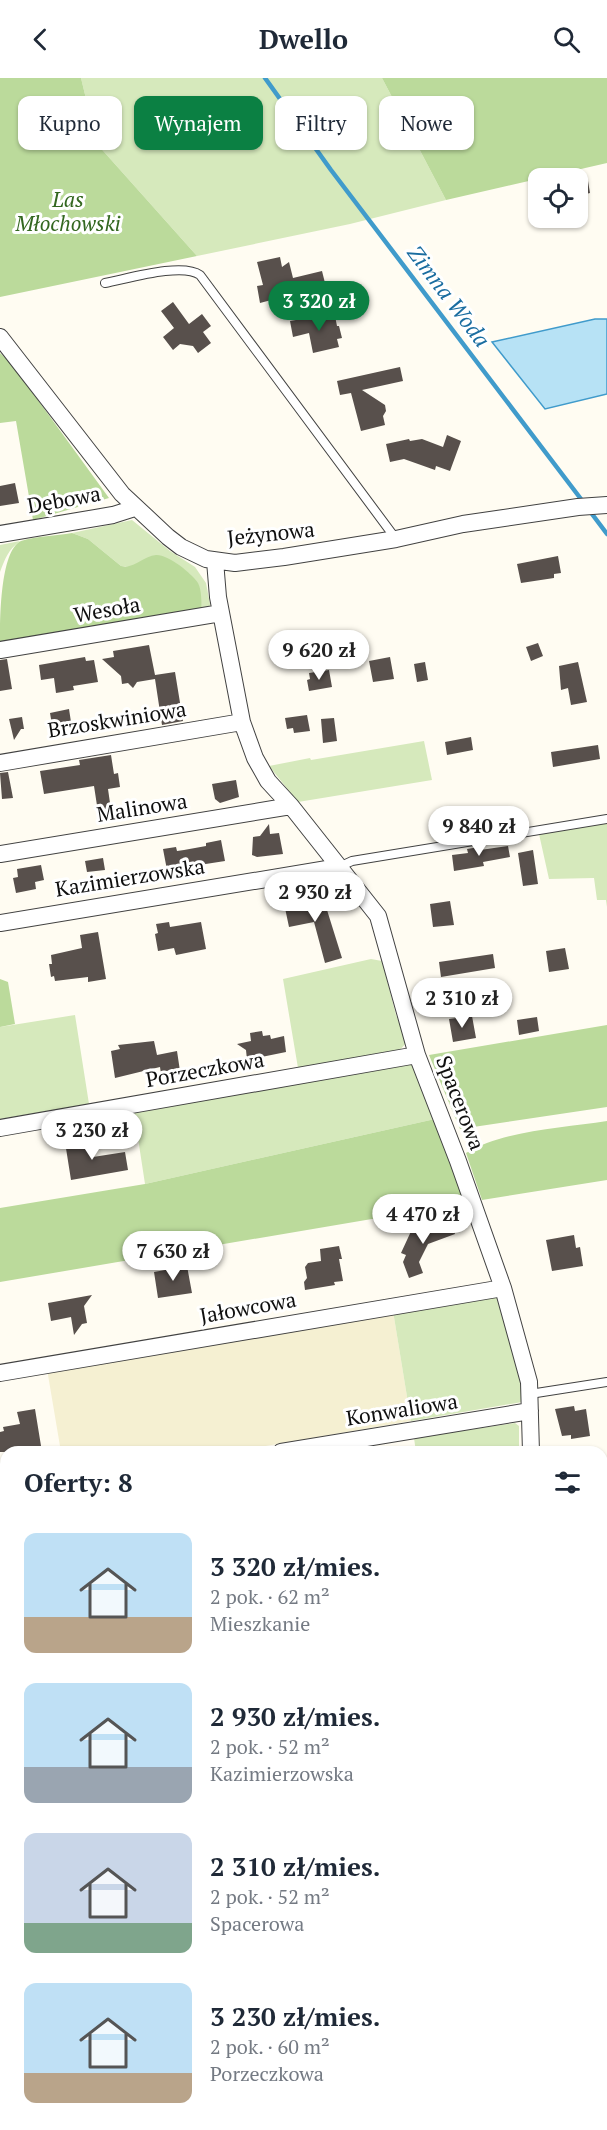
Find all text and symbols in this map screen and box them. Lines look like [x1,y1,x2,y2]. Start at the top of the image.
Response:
text: Dwello [259,21,348,57]
icon: back [24,23,57,56]
icon: search [550,23,583,56]
chip: Kupno [18,96,122,150]
chip: Wynajem [134,96,263,150]
chip: Filtry [275,96,367,150]
chip: Nowe [379,96,474,150]
map controls [528,168,588,228]
button: locate [528,168,588,228]
park label: Las Młochowski [14,185,121,237]
water label: Zimna Woda [402,239,497,353]
pin: 3 320 zł [257,281,381,332]
text: 3 320 zł [282,287,356,314]
street label: Dębowa [25,479,103,519]
street label: Jeżynowa [226,514,316,552]
street label: Wesoła [71,589,143,629]
pin: 9 620 zł [257,630,381,681]
text: 9 620 zł [282,636,356,663]
street label: Brzoskwiniowa [45,694,189,744]
street label: Malinowa [95,786,189,828]
pin: 9 840 zł [417,806,541,857]
text: 9 840 zł [442,812,516,839]
street label: Kazimierzowska [53,851,207,903]
pin: 2 930 zł [253,872,377,923]
text: 2 930 zł [278,878,352,905]
pin: 2 310 zł [400,978,524,1029]
text: 2 310 zł [425,984,499,1011]
street label: Porzeczkowa [143,1045,267,1093]
street label: Spacerowa [430,1051,492,1154]
pin: 3 230 zł [30,1110,154,1161]
text: 3 230 zł [55,1116,129,1143]
pin: 4 470 zł [361,1194,485,1245]
text: 4 470 zł [386,1200,460,1227]
pin: 7 630 zł [111,1231,235,1282]
text: 7 630 zł [136,1237,210,1264]
street label: Jałowcowa [197,1285,299,1329]
street label: Konwaliowa [344,1386,460,1432]
text: Oferty: 8 [24,1465,133,1499]
icon: filters [551,1466,584,1499]
text: 3 320 zł/mies. [210,1549,380,1583]
icon: home [72,1557,144,1629]
text: 2 pok. · 62 m² [210,1583,330,1610]
text: Mieszkanie [210,1610,310,1637]
text: 2 930 zł/mies. [210,1699,380,1733]
icon: home [72,1707,144,1779]
text: 2 pok. · 52 m² [210,1733,330,1760]
text: Kazimierzowska [210,1760,354,1787]
text: 2 310 zł/mies. [210,1849,380,1883]
icon: home [72,1857,144,1929]
text: 2 pok. · 52 m² [210,1883,330,1910]
text: Spacerowa [210,1910,304,1937]
text: 3 230 zł/mies. [210,1999,380,2033]
icon: home [72,2007,144,2079]
text: 2 pok. · 60 m² [210,2033,330,2060]
text: Porzeczkowa [210,2060,324,2087]

